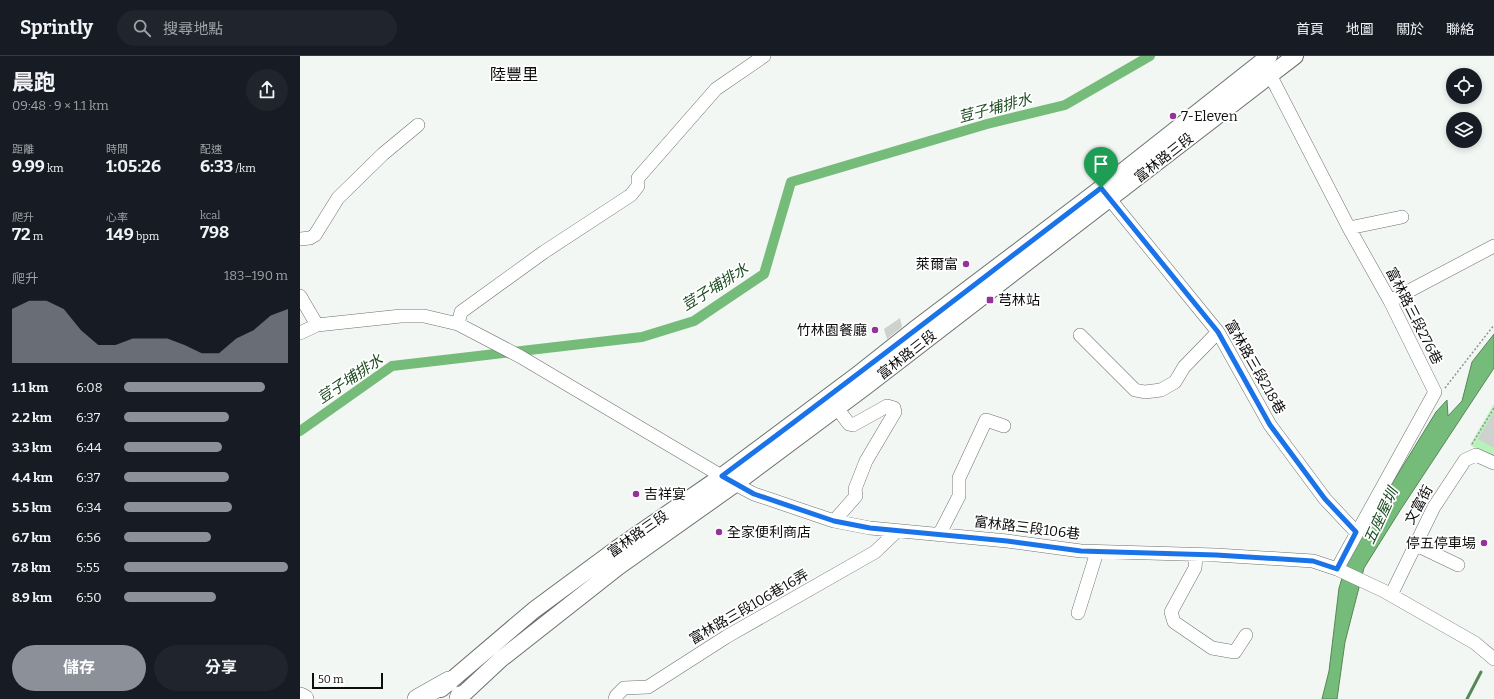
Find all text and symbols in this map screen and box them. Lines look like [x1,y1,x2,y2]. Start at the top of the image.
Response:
search box [117,10,397,46]
text: Sprintly [20,16,93,39]
icon: search [131,17,153,39]
text: 搜尋地點 [163,20,223,38]
text: 首頁 [1296,21,1324,38]
text: 地圖 [1346,21,1374,38]
text: 關於 [1396,21,1424,38]
text: 聯絡 [1446,21,1474,38]
district label: 陸豐里 [490,65,538,84]
map controls [1446,68,1482,148]
button: locate [1446,68,1482,104]
text: 晨跑 [12,69,56,96]
button: share [246,69,288,111]
water label: 荳子埔排水 [956,89,1035,126]
text: 09:48 · 9 × 1.1 km [12,98,109,113]
place label: 7-Eleven [1181,108,1238,125]
marker: 7-Eleven [1168,111,1178,121]
button: layers [1446,112,1482,148]
street label: 富林路三段 [1131,130,1197,186]
text: 距離 [12,143,34,156]
text: 時間 [106,143,128,156]
text: 配速 [200,143,222,156]
pin [1084,147,1118,188]
icon: arrive [1090,153,1112,175]
text: 9.99 [12,156,45,177]
text: 1:05:26 [106,156,161,177]
text: 6:33 [200,156,233,177]
text: km [45,162,64,175]
text: /km [233,162,256,175]
text: kcal [200,209,220,222]
text: 爬升 [12,211,34,224]
text: 心率 [106,211,128,224]
text: 798 [200,222,229,243]
text: 72 [12,224,31,245]
text: 149 [106,224,134,245]
text: m [31,230,43,243]
text: bpm [134,230,159,243]
place label: 萊爾富 [916,256,958,273]
water label: 荳子埔排水 [678,259,752,315]
marker: 萊爾富 [961,259,971,269]
street label: 富林路三段276巷 [1382,265,1446,367]
text: 183–190 m [224,268,288,283]
text: 爬升 [12,271,38,286]
place label: 芎林站 [998,292,1040,309]
marker: 芎林站 [985,295,995,305]
street label: 富林路三段218巷 [1221,317,1289,417]
place label: 竹林園餐廳 [797,322,867,339]
marker: 竹林園餐廳 [870,325,880,335]
street label: 富林路三段 [874,327,940,383]
water label: 荳子埔排水 [314,350,387,407]
text: 1.1 km [12,380,48,395]
text: 6:08 [76,380,103,395]
text: 2.2 km [12,410,52,425]
text: 6:37 [76,410,100,425]
text: 3.3 km [12,440,52,455]
text: 6:44 [76,440,102,455]
text: 4.4 km [12,470,53,485]
text: 6:37 [76,470,100,485]
water label: 五座屋圳 [1360,483,1403,547]
street label: 文富街 [1401,483,1437,527]
place label: 吉祥宴 [644,486,686,503]
marker: 吉祥宴 [631,489,641,499]
text: 5.5 km [12,500,51,515]
text: 6:34 [76,500,101,515]
street label: 富林路三段 [604,507,672,561]
street label: 富林路三段106巷 [973,513,1081,543]
place label: 全家便利商店 [727,524,811,541]
marker: 全家便利商店 [714,527,724,537]
text: 6.7 km [12,530,51,545]
text: 6:56 [76,530,101,545]
place label: 停五停車場 [1406,535,1476,552]
marker: 停五停車場 [1479,538,1489,548]
text: 7.8 km [12,560,51,575]
text: 5:55 [76,560,100,575]
street label: 富林路三段106巷16弄 [686,566,812,648]
text: 8.9 km [12,590,52,605]
text: 6:50 [76,590,102,605]
button: 儲存 [12,645,146,691]
button: 分享 [154,645,288,691]
scale bar [312,671,383,690]
text: 50 m [318,673,344,686]

